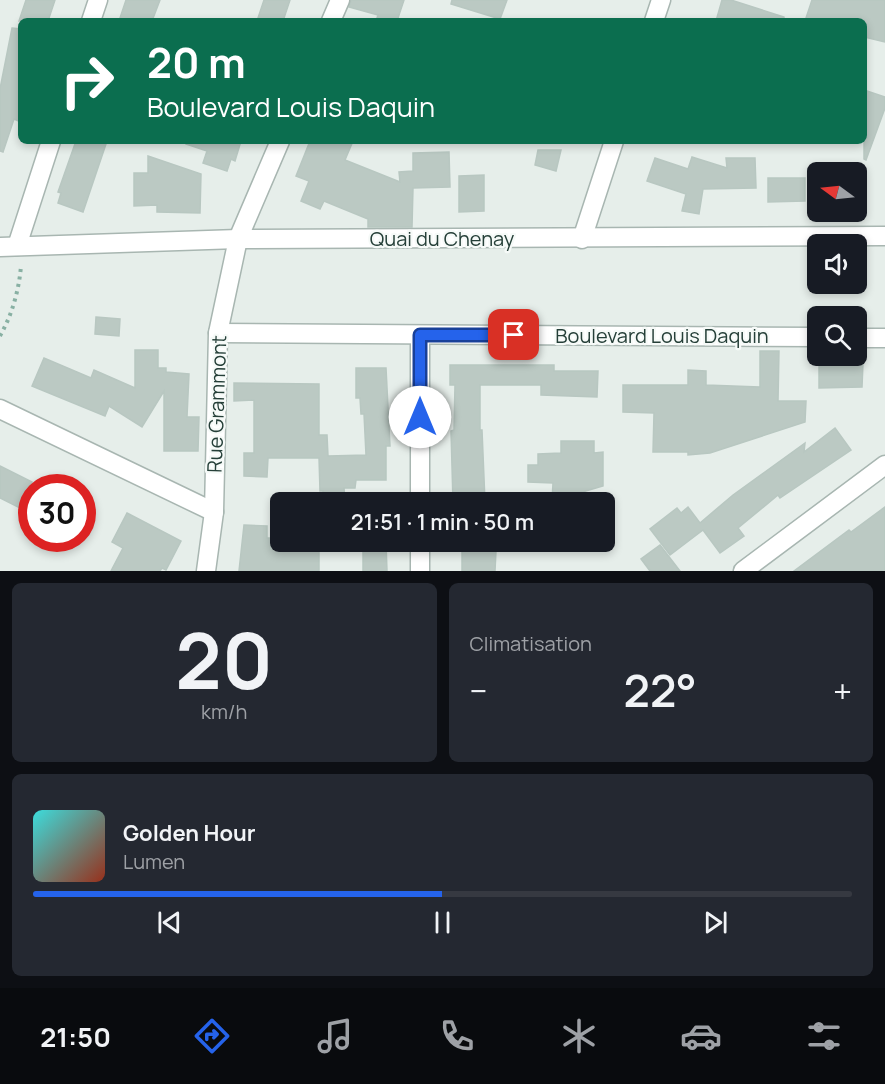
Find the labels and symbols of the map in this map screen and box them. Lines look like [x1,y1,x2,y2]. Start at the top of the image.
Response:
north arrow [807,162,867,222]
street label: Quai du Chenay [370,225,515,252]
pin [488,309,539,360]
street label: Boulevard Louis Daquin [555,322,769,349]
street label: Rue Grammont [201,335,232,473]
position arrow [388,385,452,449]
speed limit sign: 30 [18,474,96,552]

